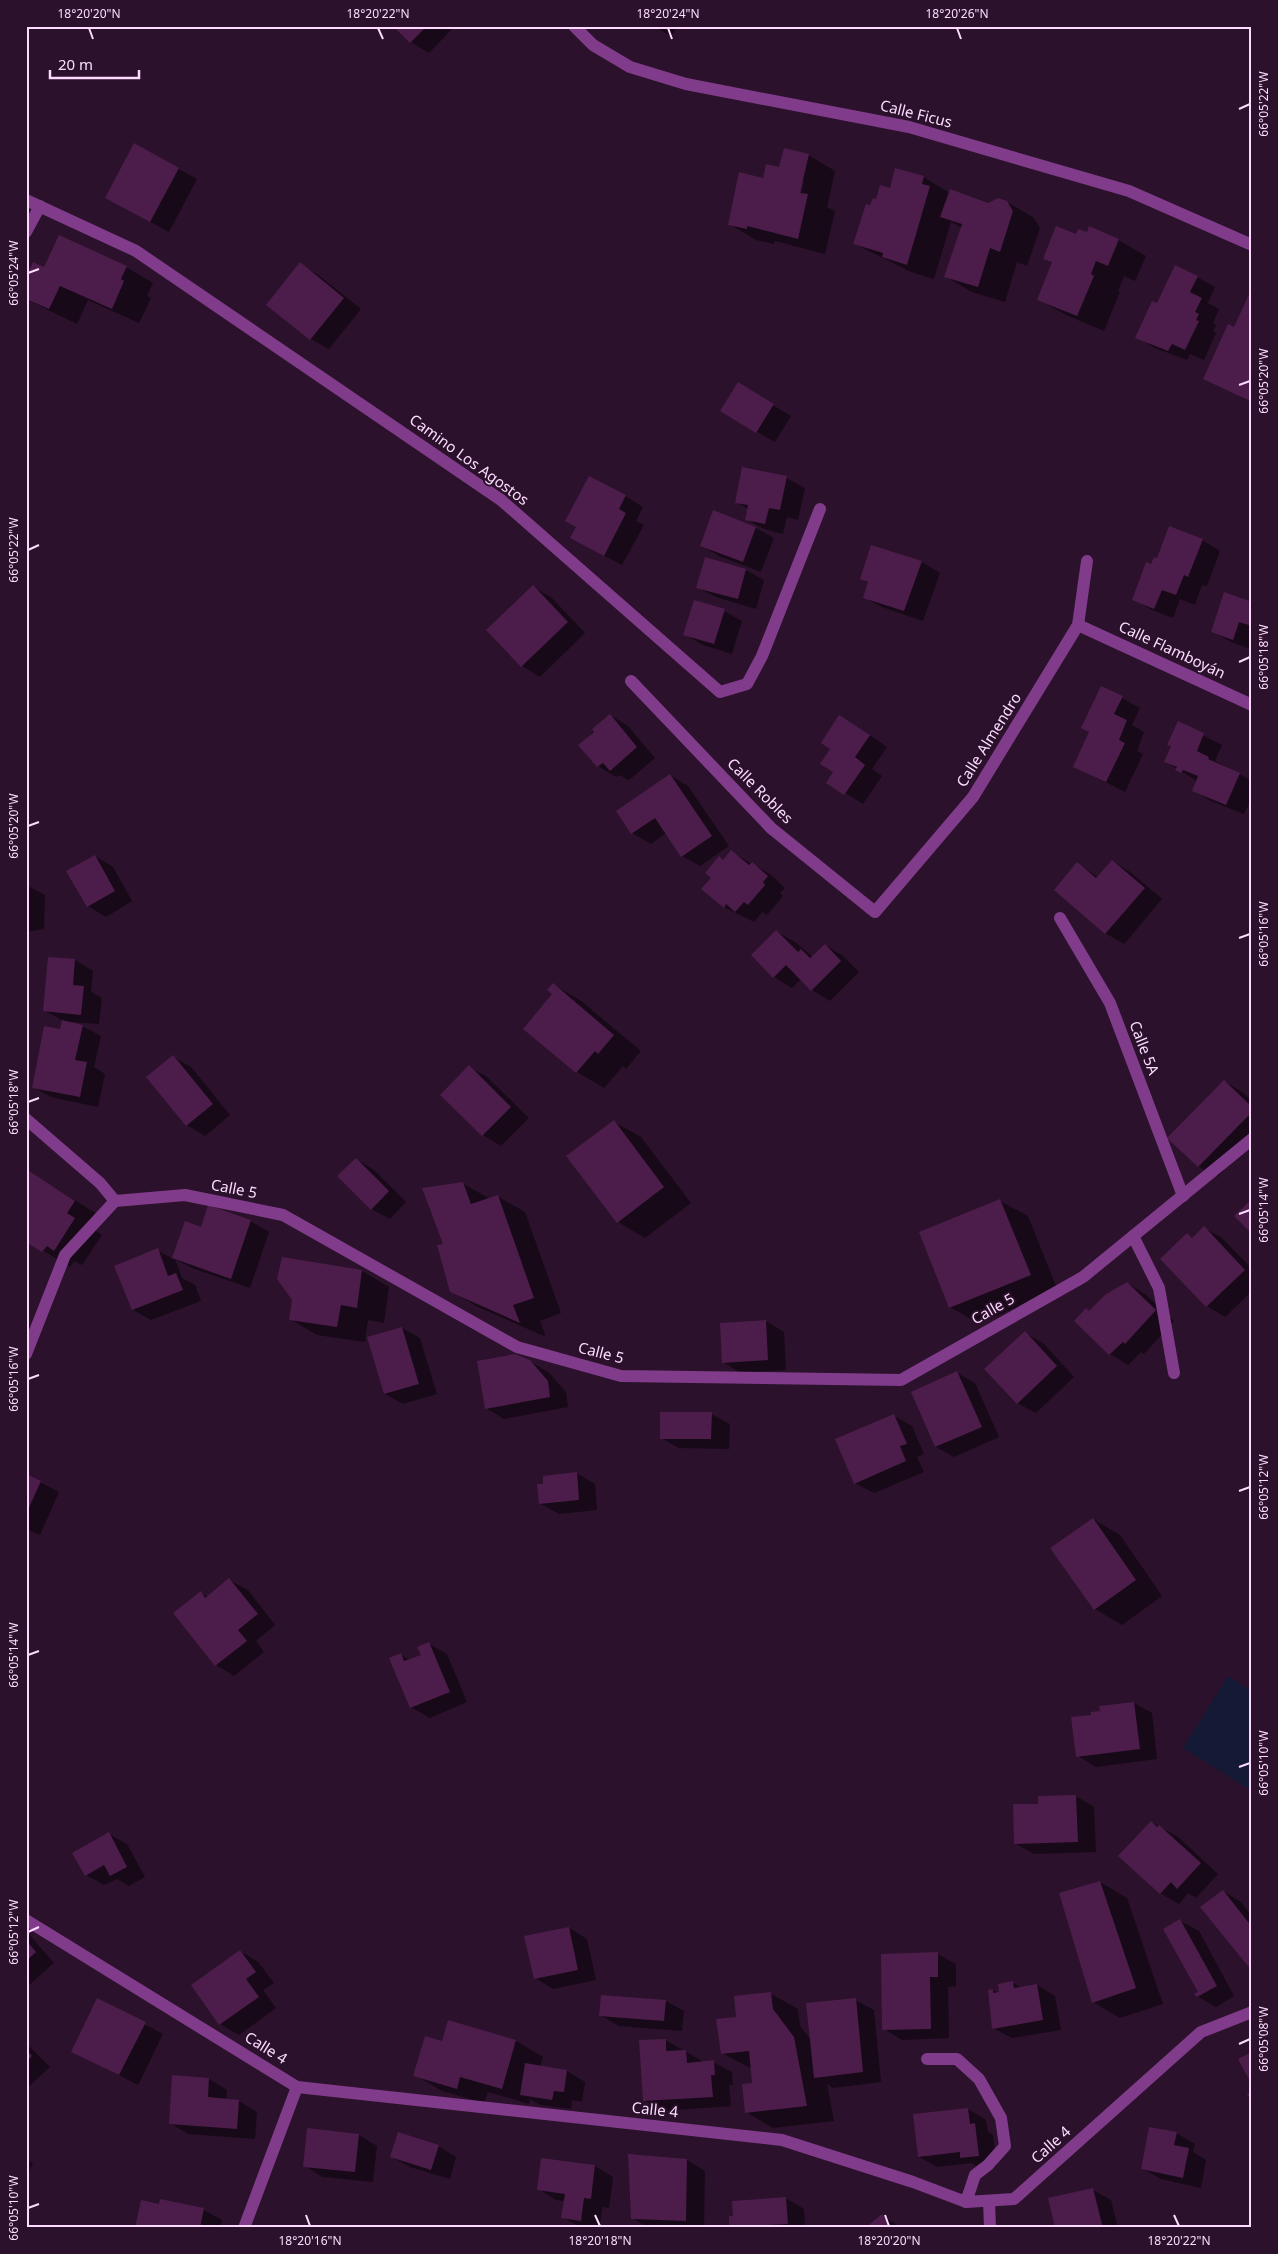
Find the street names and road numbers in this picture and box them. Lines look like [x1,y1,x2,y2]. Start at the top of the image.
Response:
street label: Calle Ficus [878,94,954,132]
street label: Camino Los Agostos [406,409,533,509]
street label: Calle Flamboyán [1116,616,1229,683]
street label: Calle Almendro [951,689,1025,790]
street label: Calle Robles [724,753,798,827]
street label: Calle 5A [1126,1018,1164,1078]
street label: Calle 5 [209,1174,259,1202]
street label: Calle 5 [967,1288,1018,1328]
street label: Calle 5 [576,1337,626,1367]
street label: Calle 4 [241,2026,292,2068]
street label: Calle 4 [631,2097,680,2121]
street label: Calle 4 [1026,2121,1075,2167]

